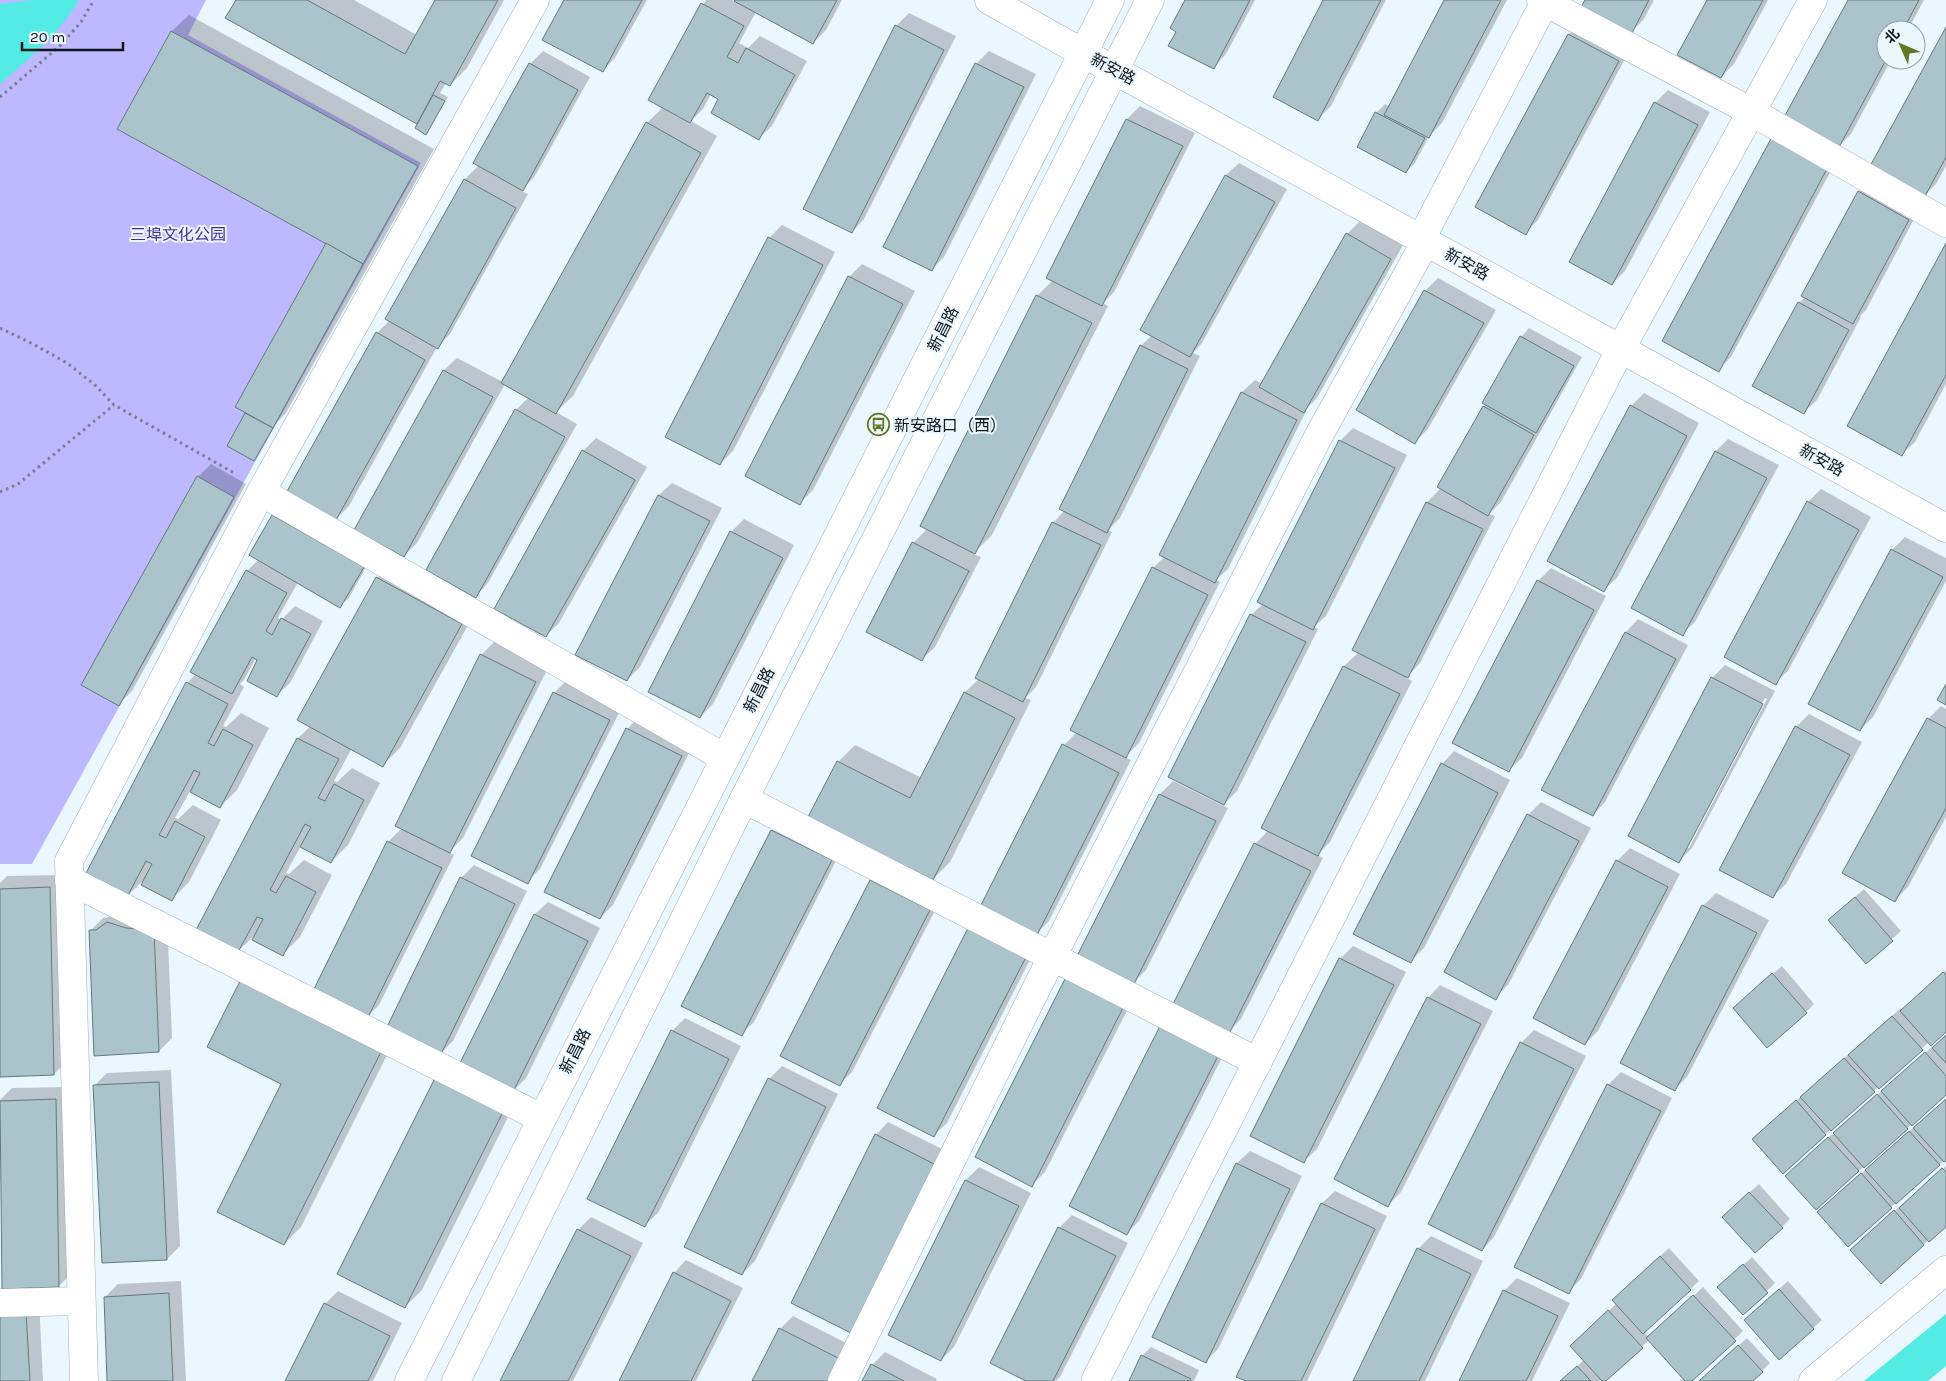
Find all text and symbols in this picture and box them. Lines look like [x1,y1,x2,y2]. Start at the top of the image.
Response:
scale bar [22,20,124,52]
north arrow [1876,20,1926,70]
text: 北 [1881,25,1903,47]
text: 20 m [30,28,65,46]
street label: 新安路 [1087,49,1139,89]
park label: 三埠文化公园 [130,225,226,244]
street label: 新安路 [1441,244,1493,284]
street label: 新昌路 [924,303,962,355]
bus stop icon: 新安路口（西） [866,413,890,437]
place label: 新安路口（西） [894,416,1006,435]
street label: 新安路 [1796,440,1848,480]
street label: 新昌路 [740,664,778,716]
street label: 新昌路 [556,1025,594,1077]

